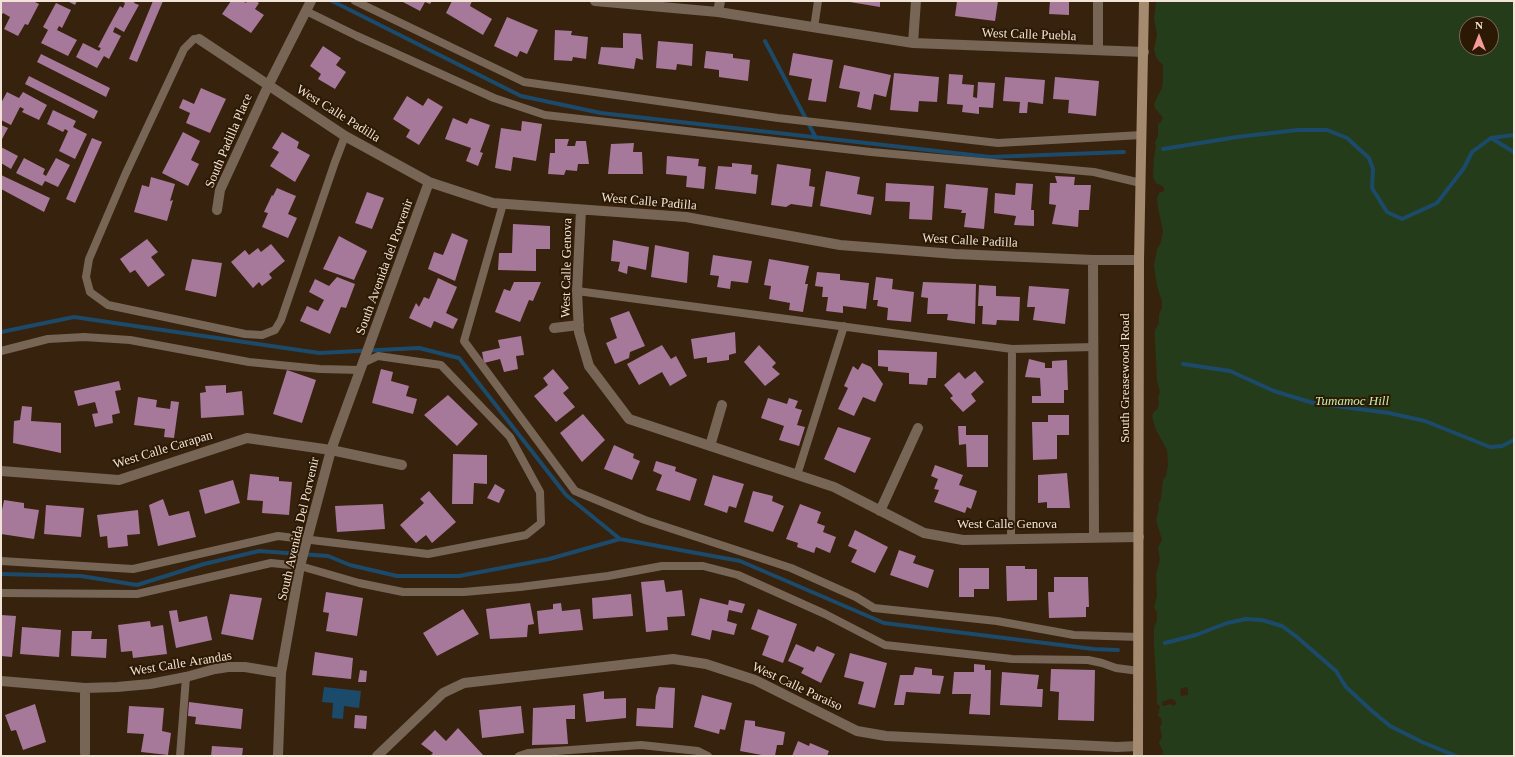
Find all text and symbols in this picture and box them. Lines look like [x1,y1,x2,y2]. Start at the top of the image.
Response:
north arrow [1459,16,1499,56]
text: N [1475,19,1483,31]
street label: West Calle Puebla [981,26,1077,44]
street label: West Calle Padilla [293,82,383,146]
street label: South Padilla Place [202,91,256,191]
street label: West Calle Padilla [601,190,697,214]
street label: South Avenida del Porvenir [353,197,417,337]
street label: West Calle Genova [558,218,576,318]
street label: West Calle Padilla [922,231,1018,251]
street label: South Greasewood Road [1118,313,1134,443]
park label: Tumamoc Hill [1315,394,1389,410]
street label: West Calle Carapan [112,427,214,473]
street label: South Avenida Del Porvenir [275,456,323,602]
street label: West Calle Genova [957,517,1057,533]
street label: West Calle Arandas [129,648,233,680]
street label: West Calle Paraiso [749,659,845,715]

